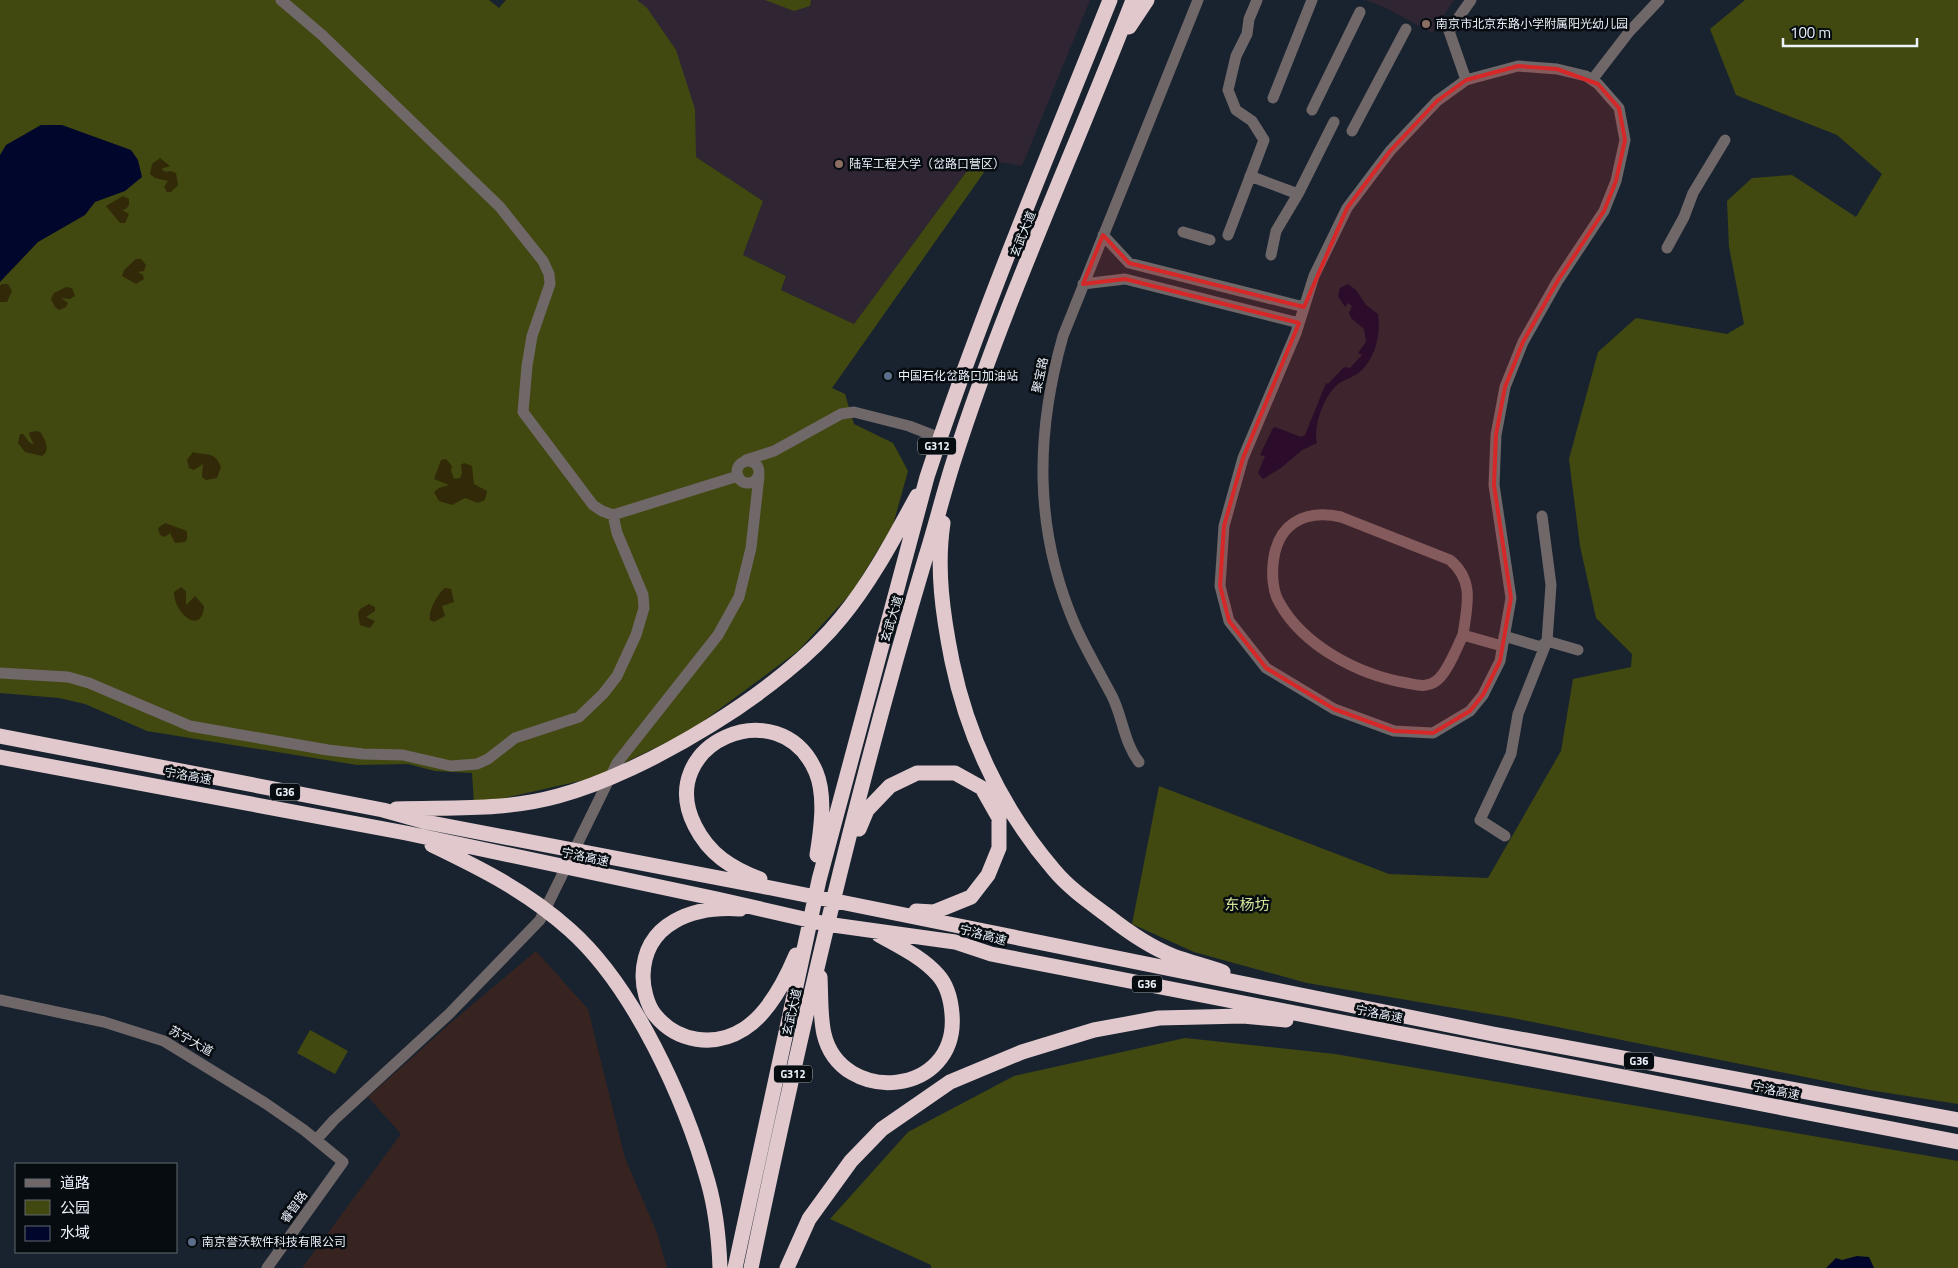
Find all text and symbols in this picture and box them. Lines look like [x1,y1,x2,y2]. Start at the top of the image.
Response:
place label: 南京市北京东路小学附属阳光幼儿园 [1436,14,1628,33]
scale bar [1783,15,1917,47]
marker: 南京市北京东路小学附属阳光幼儿园 [1420,18,1432,30]
text: 100 m [1790,21,1831,44]
place label: 陆军工程大学（岔路口营区） [849,154,1005,173]
marker: 陆军工程大学（岔路口营区） [833,158,845,170]
street label: 玄武大道 [1005,208,1040,260]
street label: 聚宝路 [1026,355,1053,394]
place label: 中国石化岔路口加油站 [898,366,1018,385]
marker: 中国石化岔路口加油站 [882,370,894,382]
road number: G312 [918,438,956,454]
street label: 玄武大道 [875,593,908,645]
street label: 宁洛高速 [163,762,213,789]
road number: G36 [270,784,300,800]
street label: 宁洛高速 [560,842,611,871]
district label: 东杨坊 [1224,893,1270,916]
street label: 宁洛高速 [957,919,1009,950]
road number: G36 [1132,976,1162,992]
street label: 玄武大道 [777,986,806,1037]
street label: 宁洛高速 [1354,1000,1404,1027]
street label: 苏宁大道 [166,1021,217,1061]
road number: G36 [1624,1052,1654,1070]
road number: G312 [774,1066,812,1082]
street label: 宁洛高速 [1751,1077,1801,1104]
legend [15,1163,178,1253]
text: 道路 [60,1171,90,1194]
street label: 睿智路 [275,1187,312,1227]
text: 公园 [60,1196,90,1219]
text: 水域 [60,1221,90,1244]
place label: 南京誉沃软件科技有限公司 [202,1232,346,1251]
marker: 南京誉沃软件科技有限公司 [186,1236,198,1248]

